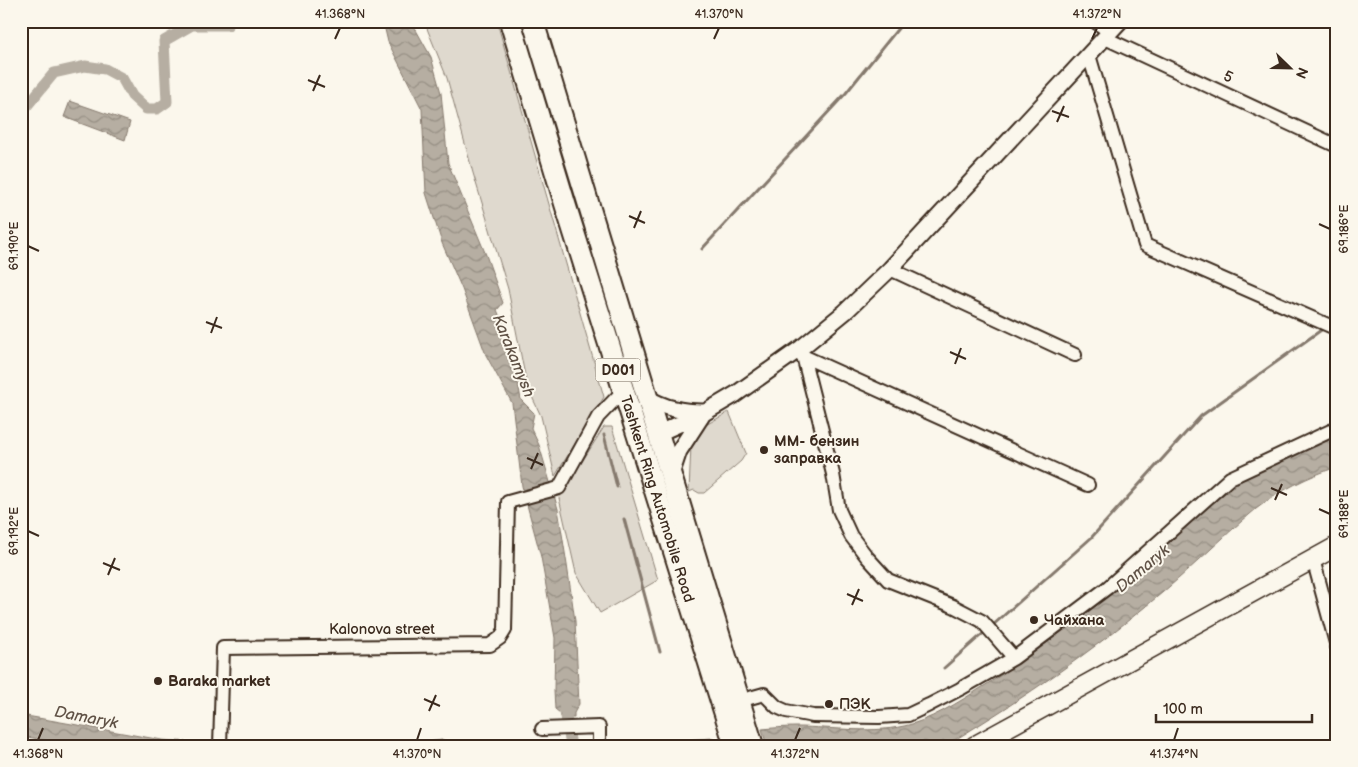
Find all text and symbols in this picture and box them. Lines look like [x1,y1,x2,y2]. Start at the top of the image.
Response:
text: 41.368°N [315,7,365,22]
text: 41.370°N [694,7,744,22]
text: 41.372°N [1073,7,1121,22]
north arrow [1266,42,1316,92]
text: N [1292,65,1311,81]
street label: 5 [1220,67,1236,87]
text: 69.186°E [1337,205,1352,253]
text: 69.190°E [7,222,22,270]
water label: Karakamysh [488,312,538,400]
road number: D001 [596,358,640,382]
street label: Tashkent Ring Automobile Road [616,393,699,605]
place label: ММ- бензин заправка [774,432,859,468]
marker: ММ- бензин заправка [758,444,770,456]
text: 69.188°E [1337,490,1352,538]
text: 69.192°E [7,507,22,555]
water label: Damaryk [1112,540,1175,597]
place label: Чайхана [1044,611,1105,630]
marker: Чайхана [1028,614,1040,626]
street label: Kalonova street [329,620,435,639]
place label: Baraka market [168,672,270,691]
marker: Baraka market [152,675,164,687]
scale bar [1156,692,1312,724]
place label: ПЭК [839,695,871,714]
marker: ПЭК [823,698,835,710]
text: 100 m [1163,700,1203,719]
water label: Damaryk [53,703,120,734]
text: 41.368°N [13,747,63,762]
text: 41.370°N [392,747,442,762]
text: 41.372°N [771,747,819,762]
text: 41.374°N [1150,747,1198,762]

